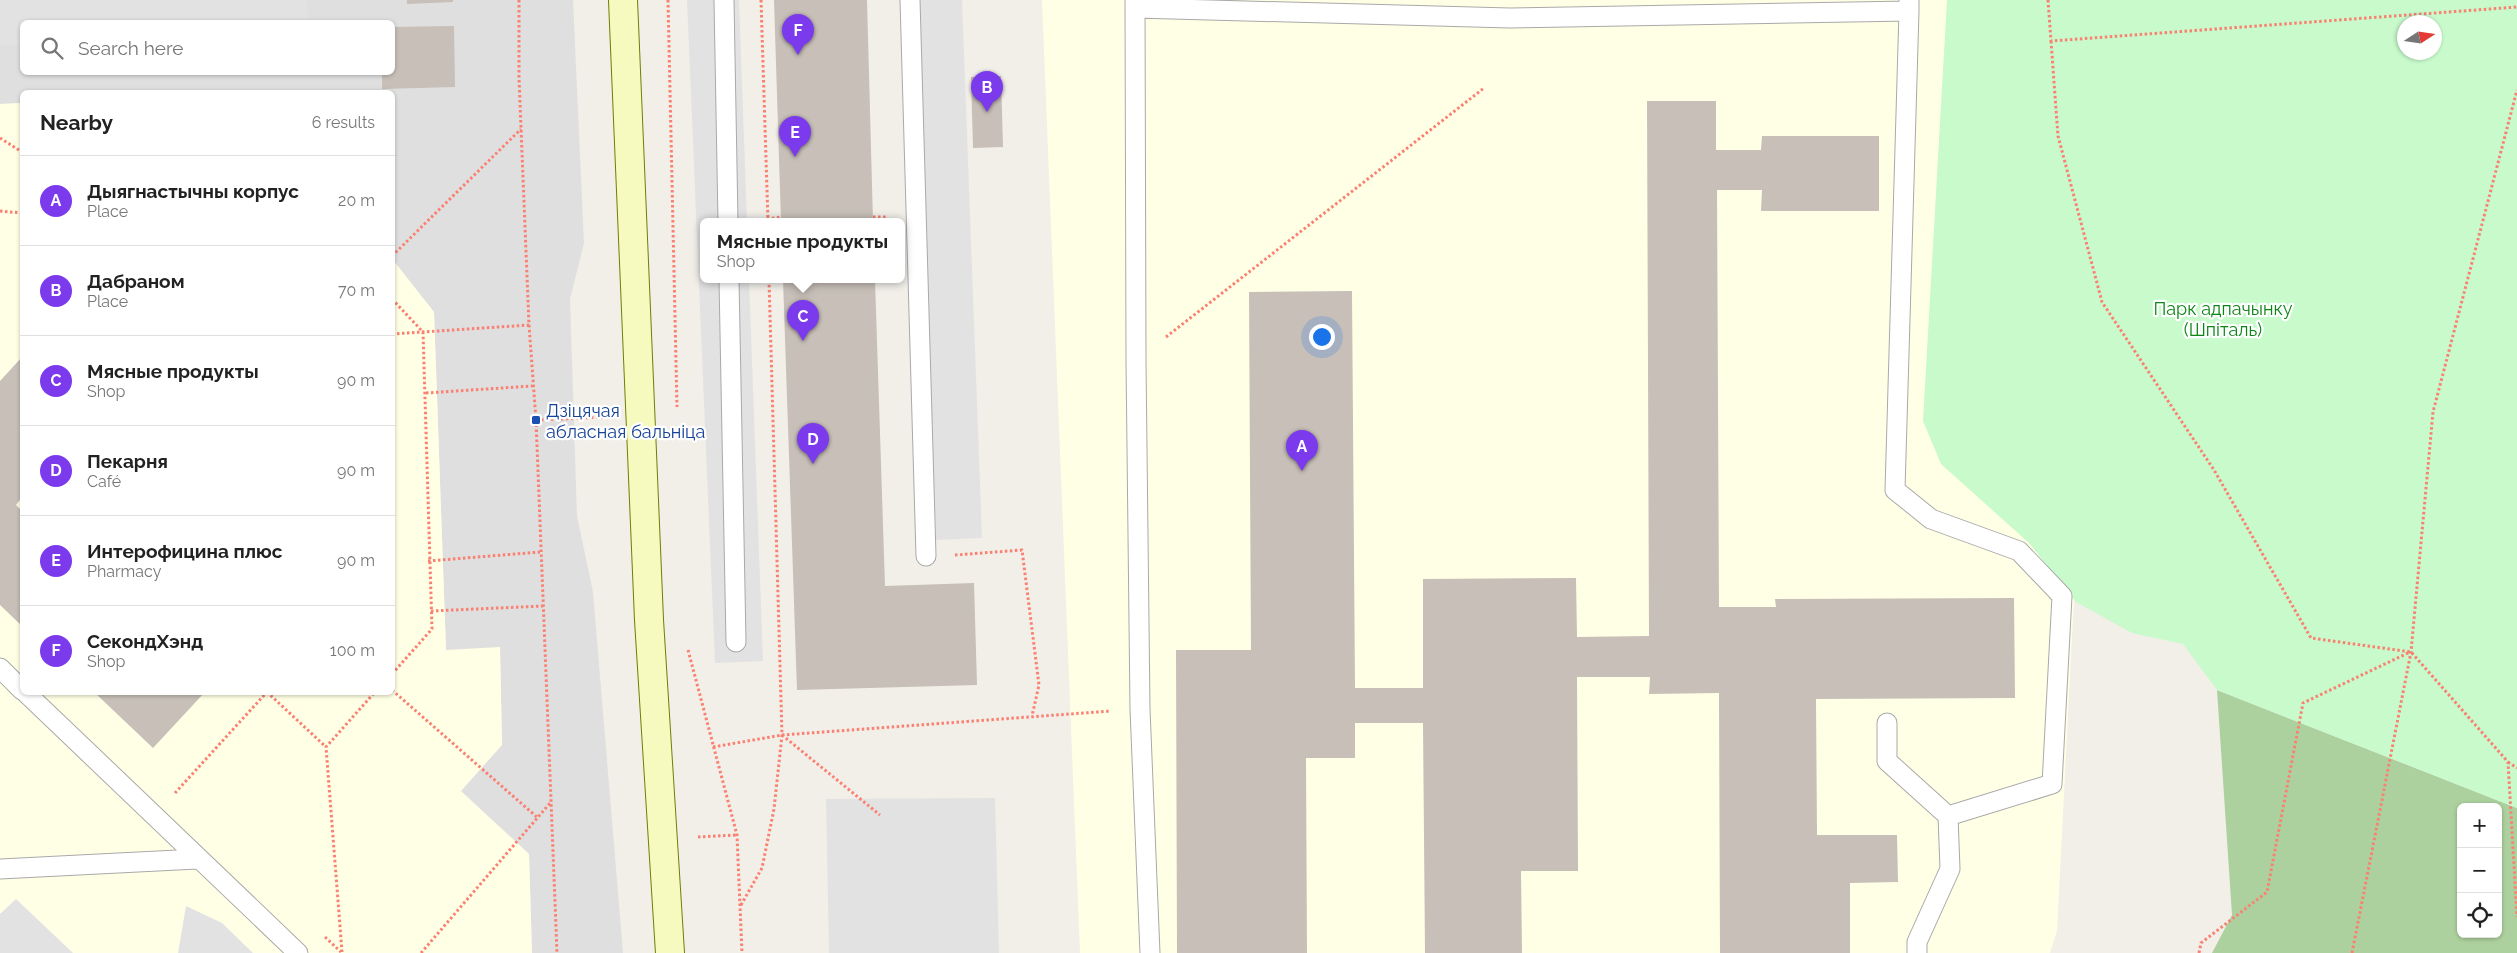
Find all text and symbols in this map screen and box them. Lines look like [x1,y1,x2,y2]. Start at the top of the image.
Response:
pin: F [782,14,814,55]
north arrow [2397,15,2442,60]
search box [20,20,395,75]
icon: search [38,34,66,62]
text: Search here [78,37,184,59]
pin: B [971,71,1003,112]
text: Nearby [40,110,113,135]
text: 6 results [312,113,375,132]
pin: E [779,116,811,157]
text: Дыягнастычны корпус [87,180,299,202]
text: A [51,191,61,210]
text: 20 m [338,191,375,210]
text: Place [87,202,128,221]
popup [700,218,905,283]
text: Мясные продукты [717,230,888,252]
text: Shop [717,252,755,271]
text: Дабраном [87,270,185,292]
text: B [51,281,61,300]
text: 70 m [338,281,375,300]
text: Place [87,292,128,311]
park label: Парк адпачынку (Шпіталь) [2153,298,2293,340]
pin: C [787,300,819,341]
your location [1309,324,1335,350]
text: Мясные продукты [87,360,259,382]
text: C [51,371,61,390]
text: 90 m [337,371,375,390]
text: Shop [87,382,125,401]
place label: Дзіцячая абласная бальніца [546,400,705,442]
marker: Дзіцячая абласная бальніца [530,414,542,426]
pin: D [797,423,829,464]
pin: A [1286,430,1318,471]
text: Пекарня [87,450,168,472]
text: D [50,461,62,480]
text: 90 m [337,461,375,480]
text: Café [87,472,121,491]
text: Интерофицина плюс [87,540,282,562]
text: E [51,551,61,570]
text: 90 m [337,551,375,570]
text: Pharmacy [87,562,161,581]
text: СекондХэнд [87,630,203,652]
text: F [51,641,61,660]
text: 100 m [330,641,375,660]
text: Shop [87,652,125,671]
map controls [2457,803,2502,938]
button: + [2457,803,2502,848]
button: − [2457,848,2502,893]
button: locate [2457,893,2502,938]

